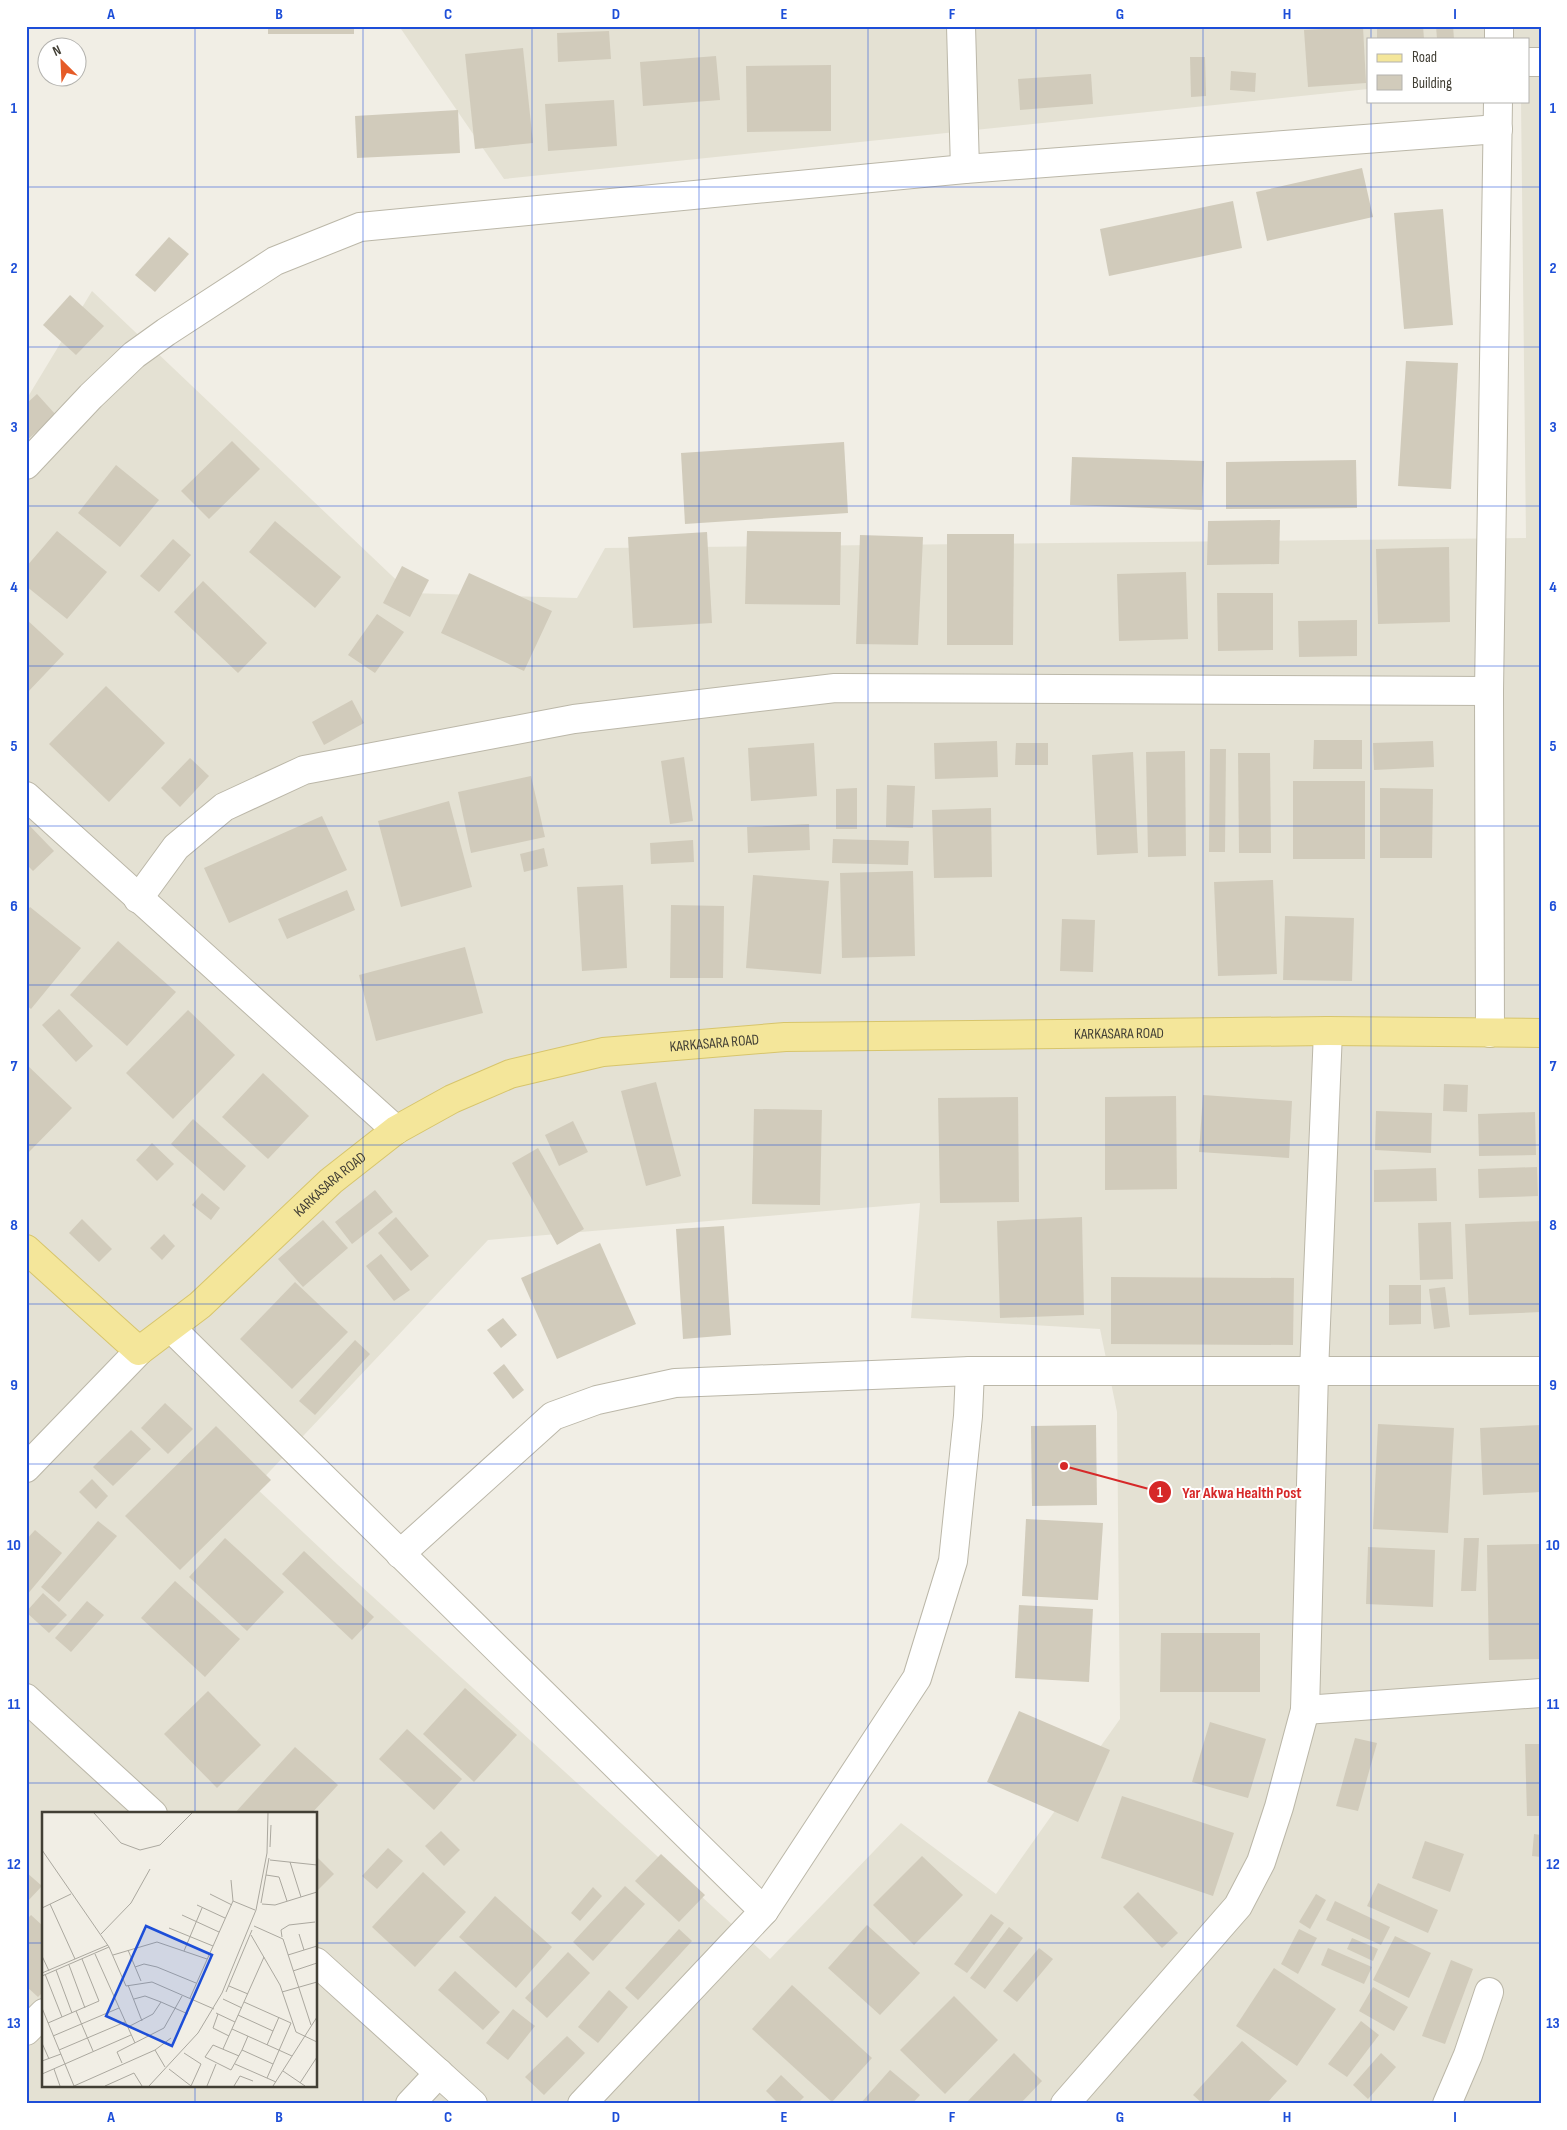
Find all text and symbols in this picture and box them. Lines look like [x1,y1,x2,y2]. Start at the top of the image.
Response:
text: A [106,5,115,24]
text: B [275,5,283,24]
text: C [444,5,452,24]
text: D [612,5,620,24]
text: E [781,5,788,24]
text: F [949,5,956,24]
text: G [1116,5,1124,24]
text: H [1283,5,1291,24]
text: I [1453,5,1457,24]
north arrow [38,38,88,88]
legend [1367,38,1530,102]
text: N [50,41,64,60]
text: Road [1412,48,1437,67]
text: Building [1412,74,1452,93]
text: 1 [11,99,18,118]
text: 1 [1550,99,1557,118]
text: 2 [10,259,18,278]
text: 2 [1549,259,1557,278]
text: 3 [10,418,18,437]
text: 3 [1549,418,1557,437]
text: 4 [10,578,18,597]
text: 4 [1549,578,1557,597]
text: 5 [10,737,18,756]
text: 5 [1549,737,1557,756]
text: 6 [10,897,18,916]
text: 6 [1549,897,1557,916]
street label: KARKASARA ROAD [1074,1023,1164,1043]
street label: KARKASARA ROAD [669,1030,760,1056]
text: 7 [11,1057,18,1076]
text: 7 [1550,1057,1557,1076]
street label: KARKASARA ROAD [290,1148,370,1221]
text: 8 [10,1216,18,1235]
text: 8 [1549,1216,1557,1235]
text: 9 [10,1376,18,1395]
text: 9 [1549,1376,1557,1395]
callout: Yar Akwa Health Post [1147,1476,1312,1507]
text: 1 [1157,1483,1163,1502]
text: Yar Akwa Health Post [1182,1484,1302,1503]
text: 10 [7,1536,21,1555]
text: 10 [1546,1536,1560,1555]
text: 11 [8,1695,21,1714]
text: 11 [1547,1695,1560,1714]
inset map [42,1812,318,2088]
text: 12 [7,1855,21,1874]
text: 12 [1546,1855,1560,1874]
text: 13 [7,2014,21,2033]
text: 13 [1546,2014,1560,2033]
text: A [106,2108,115,2127]
text: B [275,2108,283,2127]
text: C [444,2108,452,2127]
text: D [612,2108,620,2127]
text: E [781,2108,788,2127]
text: F [949,2108,956,2127]
text: G [1116,2108,1124,2127]
text: H [1283,2108,1291,2127]
text: I [1453,2108,1457,2127]

